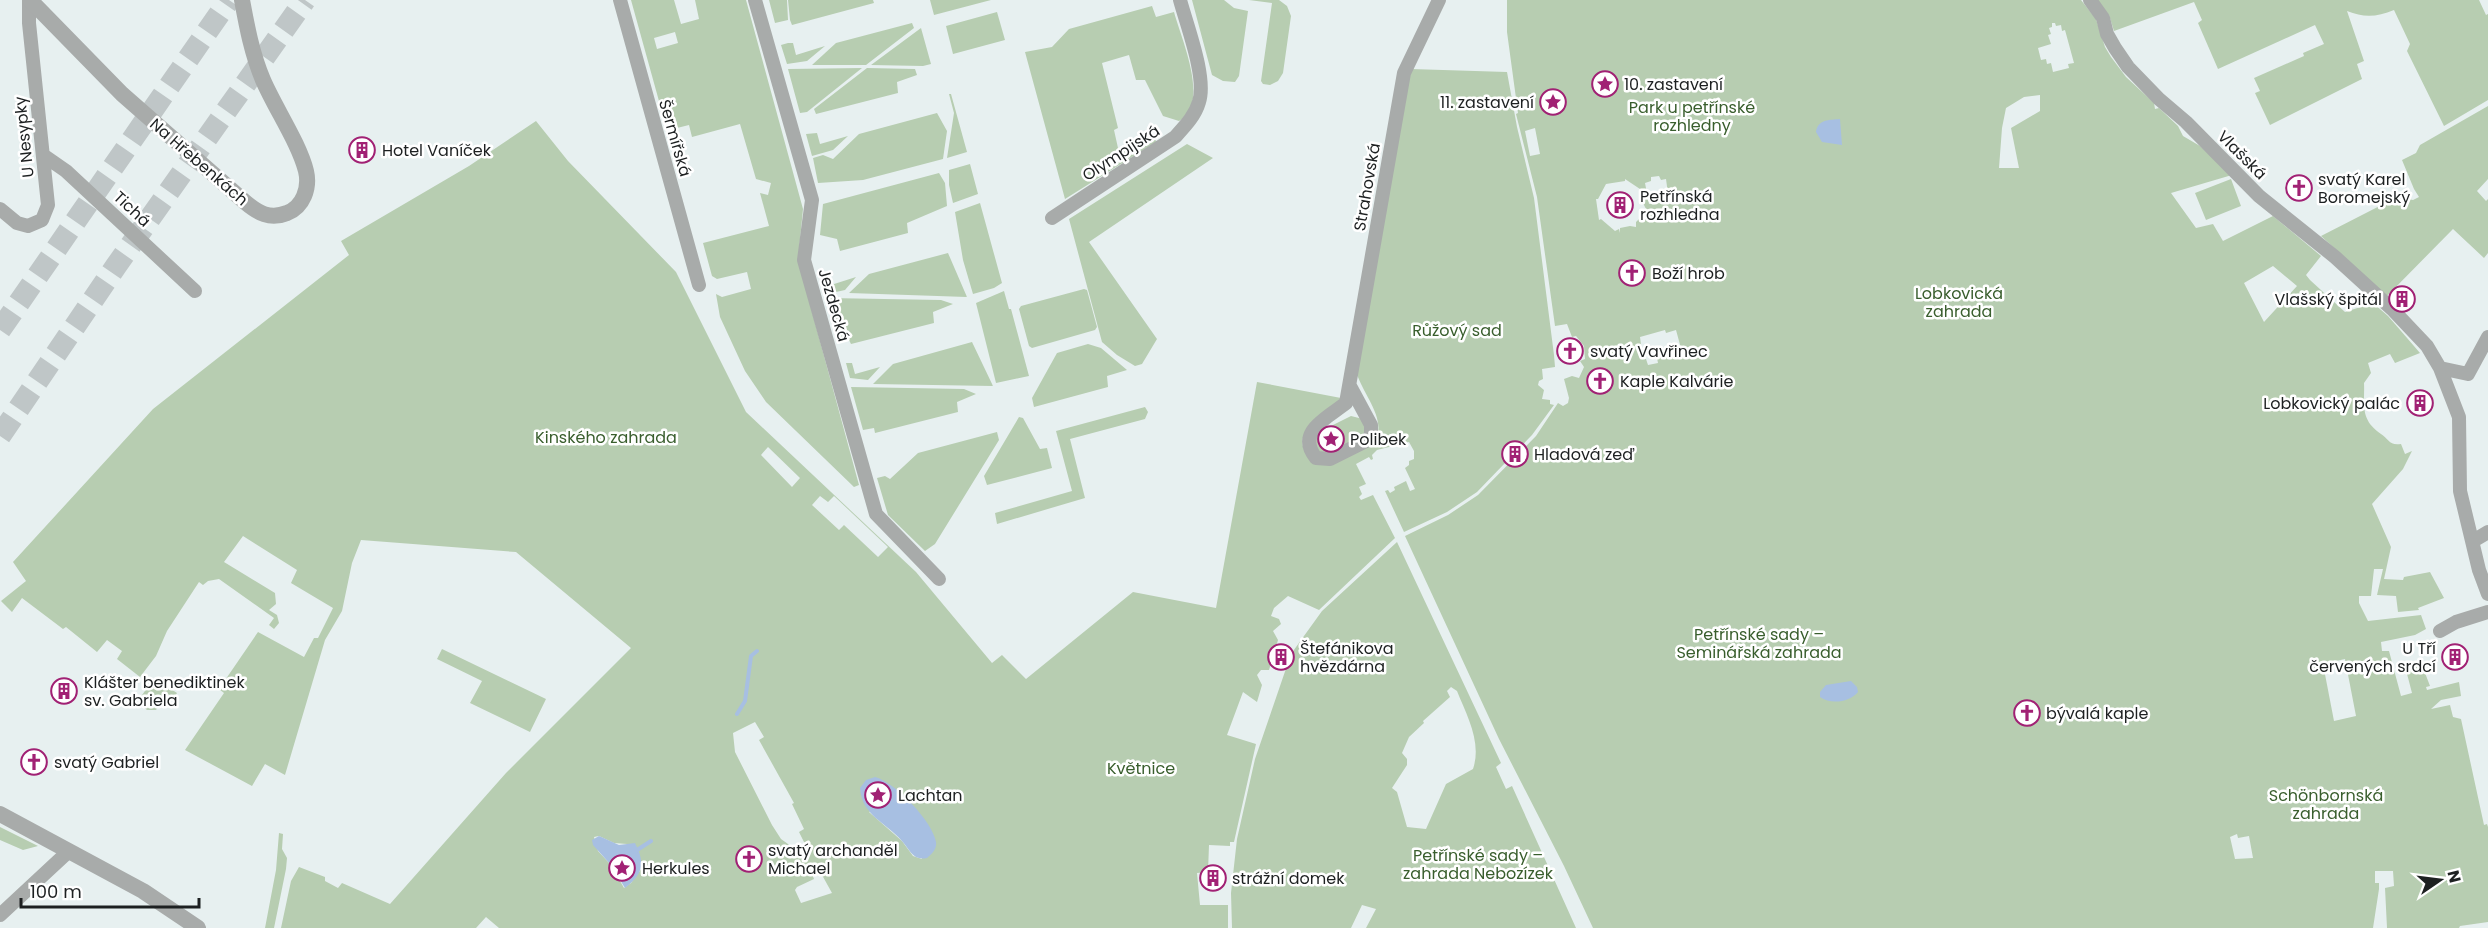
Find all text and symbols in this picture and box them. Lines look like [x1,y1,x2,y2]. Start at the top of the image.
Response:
place icon: 10. zastavení [1590,69,1620,99]
place label: 10. zastavení [1624,73,1723,96]
place icon: 11. zastavení [1538,87,1568,117]
place label: 11. zastavení [1440,91,1534,114]
street label: U Nesypky [8,95,40,179]
park label: Park u petřínské rozhledny [1629,96,1755,137]
street label: Šermířská [653,97,697,179]
street label: Na Hřebenkách [145,113,253,211]
street label: Olympijská [1078,119,1164,187]
street label: Vlašská [2212,125,2272,185]
building icon: Hotel Vaníček [347,135,377,165]
place label: Hotel Vaníček [382,139,492,162]
street label: Strahovská [1348,141,1386,233]
place label: svatý Karel Boromejský [2318,168,2410,209]
church icon: svatý Karel Boromejský [2284,173,2314,203]
place label: Petřínská rozhledna [1640,185,1719,226]
street label: Tichá [108,186,156,232]
building icon: Petřínská rozhledna [1605,190,1635,220]
church icon: Boží hrob [1617,258,1647,288]
place label: Boží hrob [1652,262,1725,285]
street label: Jezdecká [813,266,855,344]
park label: Lobkovická zahrada [1915,282,2003,323]
building icon: Vlašský špitál [2387,284,2417,314]
place label: Vlašský špitál [2275,288,2382,311]
park label: Růžový sad [1412,319,1502,342]
church icon: svatý Vavřinec [1555,336,1585,366]
place label: svatý Vavřinec [1590,340,1708,363]
church icon: Kaple Kalvárie [1585,366,1615,396]
place label: Kaple Kalvárie [1620,370,1733,393]
building icon: Lobkovický palác [2405,388,2435,418]
place label: Lobkovický palác [2263,392,2400,415]
place icon: Polibek [1316,424,1346,454]
park label: Kinského zahrada [535,426,677,449]
place label: Polibek [1350,428,1407,451]
building icon: Hladová zeď [1500,439,1530,469]
place label: Hladová zeď [1534,443,1635,466]
park label: Petřínské sady – Seminářská zahrada [1676,623,1842,664]
place label: Štefánikova hvězdárna [1300,637,1394,678]
place label: U Tří červených srdcí [2309,637,2436,678]
building icon: Štefánikova hvězdárna [1266,642,1296,672]
building icon: U Tří červených srdcí [2440,642,2470,672]
place label: Klášter benediktinek sv. Gabriela [84,671,245,712]
building icon: Klášter benediktinek sv. Gabriela [49,676,79,706]
church icon: bývalá kaple [2012,698,2042,728]
place label: bývalá kaple [2046,702,2148,725]
church icon: svatý Gabriel [19,747,49,777]
place label: svatý Gabriel [54,751,159,774]
park label: Květnice [1107,757,1175,780]
place icon: Lachtan [863,780,893,810]
place label: Lachtan [898,784,963,807]
park label: Schönbornská zahrada [2269,784,2383,825]
place label: svatý archanděl Michael [768,839,898,880]
church icon: svatý archanděl Michael [734,844,764,874]
park label: Petřínské sady – zahrada Nebozízek [1403,844,1554,885]
north arrow [2410,850,2470,910]
place icon: Herkules [607,853,637,883]
place label: Herkules [642,857,710,880]
building icon: strážní domek [1198,863,1228,893]
place label: strážní domek [1232,867,1345,890]
text: N [2441,868,2467,885]
scale bar [21,871,200,909]
text: 100 m [30,879,82,904]

